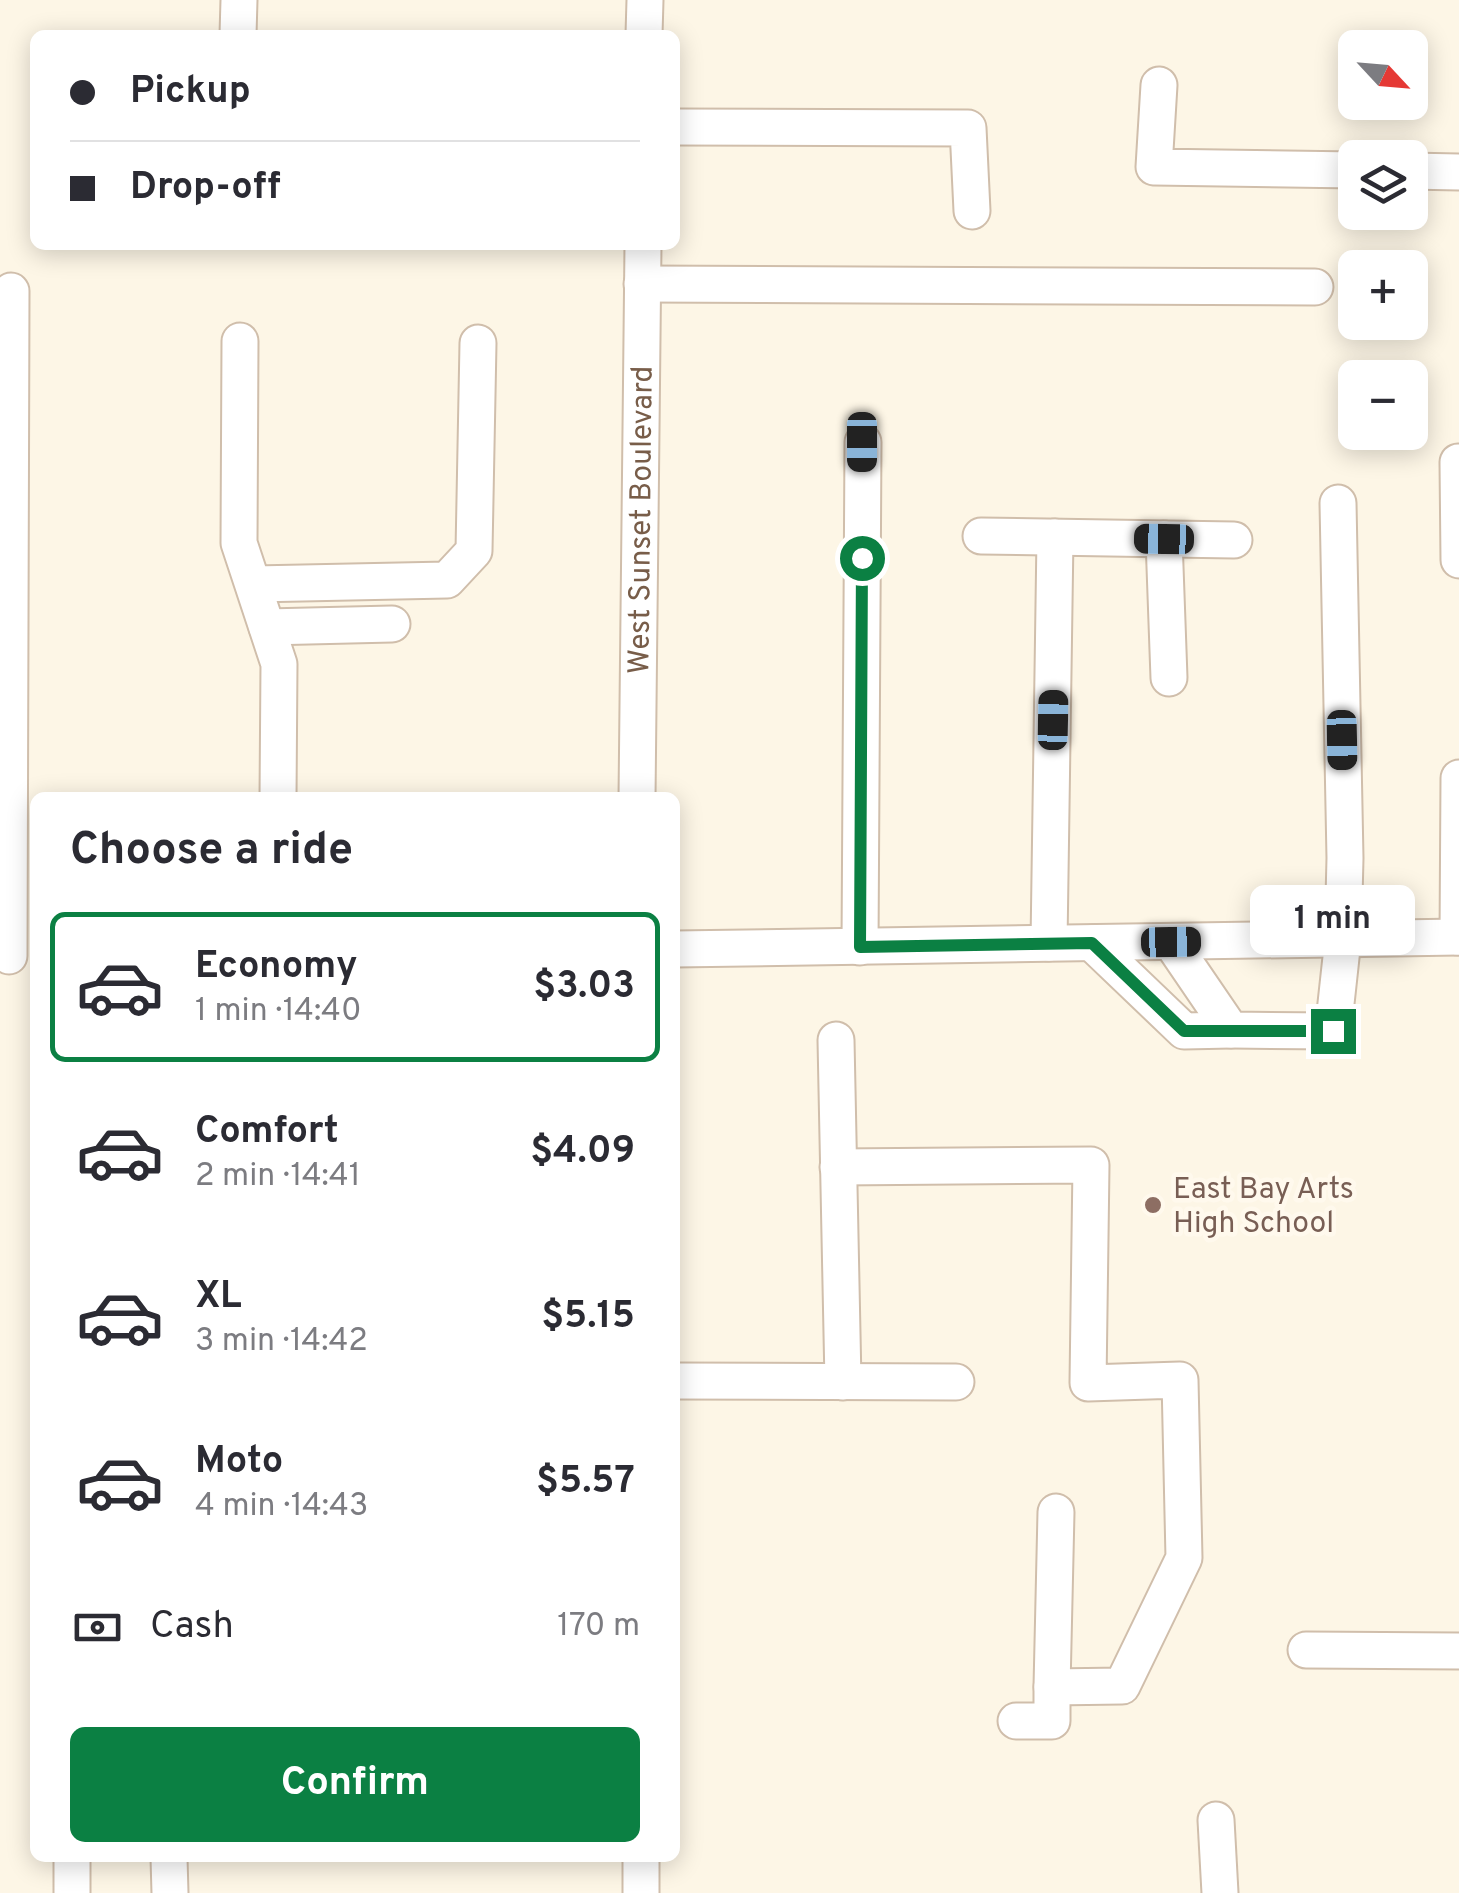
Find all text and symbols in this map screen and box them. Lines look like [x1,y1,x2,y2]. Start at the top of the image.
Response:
north arrow [1338,30,1428,120]
map controls [1338,30,1428,450]
text: Pickup [130,68,251,117]
button: layers [1338,140,1428,230]
text: Drop-off [130,164,281,213]
button: + [1338,250,1428,340]
button: − [1338,360,1428,450]
street label: West Sunset Boulevard [622,366,663,674]
car [847,412,877,472]
car [1134,523,1194,555]
route start [840,536,885,581]
car [1037,690,1069,750]
car [1326,710,1358,770]
text: Choose a ride [70,823,353,880]
callout: 1 min [1250,886,1416,956]
text: 1 min [1294,900,1371,940]
car [1141,926,1201,958]
icon: car [75,942,165,1032]
text: Economy [195,943,357,992]
text: $3.03 [533,963,635,1012]
text: 1 min · 14:40 [195,992,362,1032]
route end [1311,1009,1356,1054]
icon: car [75,1107,165,1197]
text: Comfort [195,1108,339,1157]
text: $4.09 [530,1128,635,1177]
text: 2 min · 14:41 [195,1157,361,1197]
place label: East Bay Arts High School [1173,1172,1354,1243]
marker: East Bay Arts High School [1142,1194,1164,1216]
icon: car [75,1272,165,1362]
text: XL [195,1273,242,1322]
text: $5.15 [541,1293,635,1342]
text: 3 min · 14:42 [195,1322,368,1362]
icon: car [75,1437,165,1527]
text: Moto [195,1438,283,1487]
text: $5.57 [536,1458,635,1507]
text: 4 min · 14:43 [195,1487,368,1527]
icon: cash [70,1600,125,1655]
text: Cash [150,1603,234,1652]
text: 170 m [557,1607,640,1647]
button: Confirm [70,1727,640,1842]

